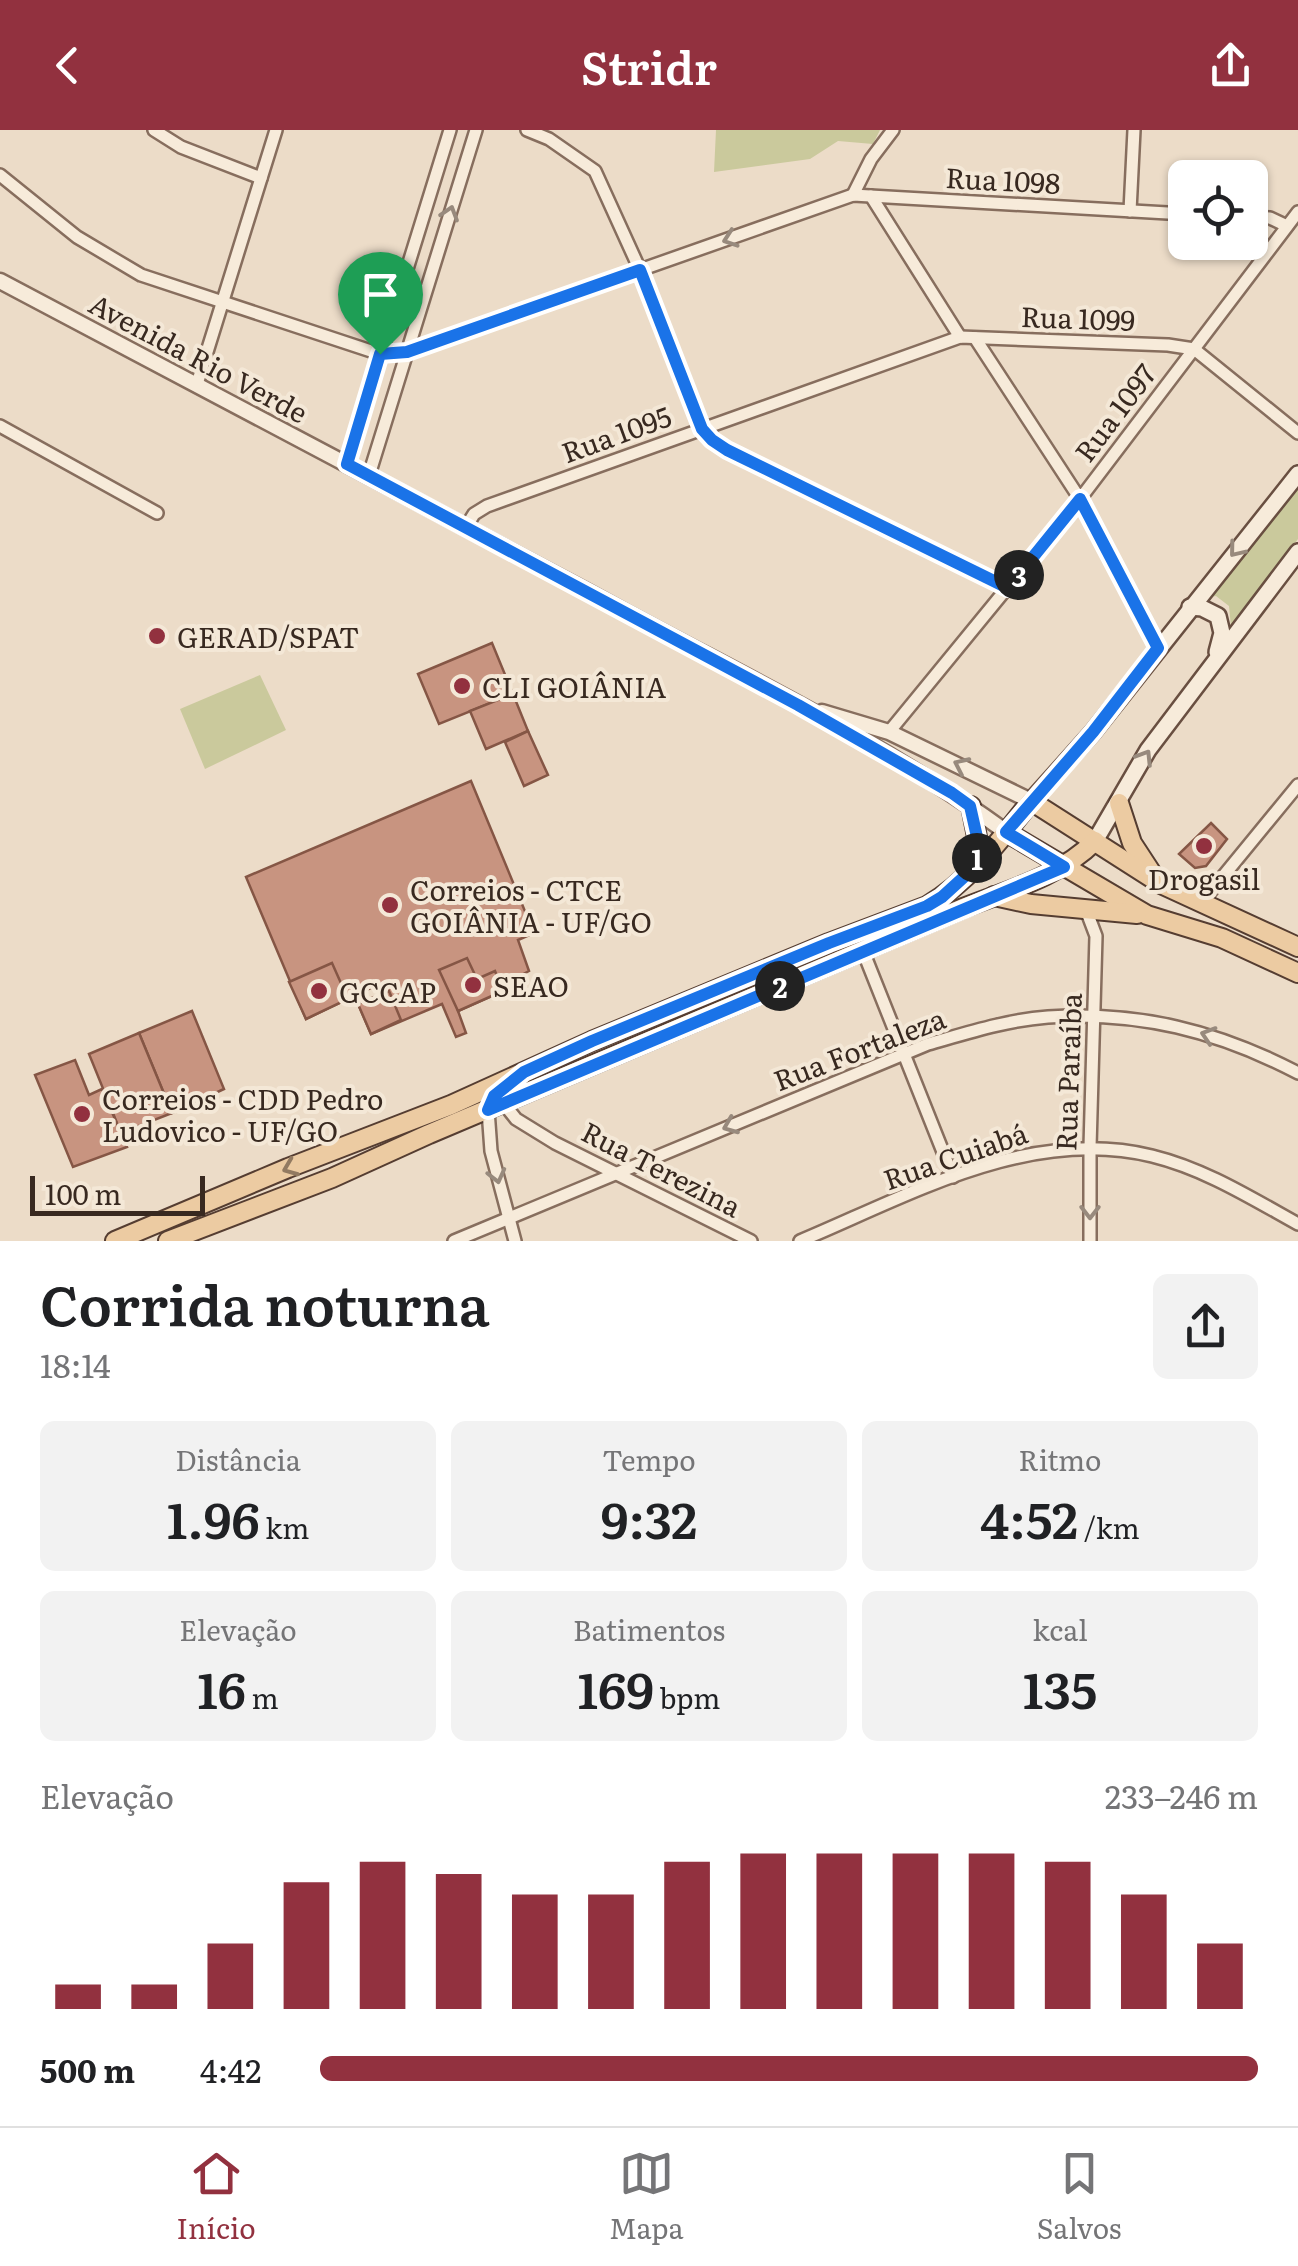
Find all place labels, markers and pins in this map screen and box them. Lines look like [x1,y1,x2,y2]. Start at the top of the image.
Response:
pin [338,252,423,355]
pin: 3 [994,550,1044,600]
place label: GERAD/SPAT [177,615,359,657]
marker: GERAD/SPAT [146,625,168,647]
place label: CLI GOIÂNIA [482,665,667,707]
marker: CLI GOIÂNIA [451,675,473,697]
pin: 1 [952,833,1002,883]
marker: Drogasil [1193,835,1215,857]
place label: Drogasil [1148,857,1260,899]
place label: Correios - CTCE GOIÂNIA - UF/GO [410,868,652,942]
marker: Correios - CTCE GOIÂNIA - UF/GO [379,894,401,916]
pin: 2 [755,961,805,1011]
place label: SEAO [493,964,569,1006]
place label: GCCAP [339,970,436,1012]
marker: SEAO [462,974,484,996]
marker: GCCAP [308,980,330,1002]
place label: Correios - CDD Pedro Ludovico - UF/GO [102,1077,383,1151]
marker: Correios - CDD Pedro Ludovico - UF/GO [71,1103,93,1125]

